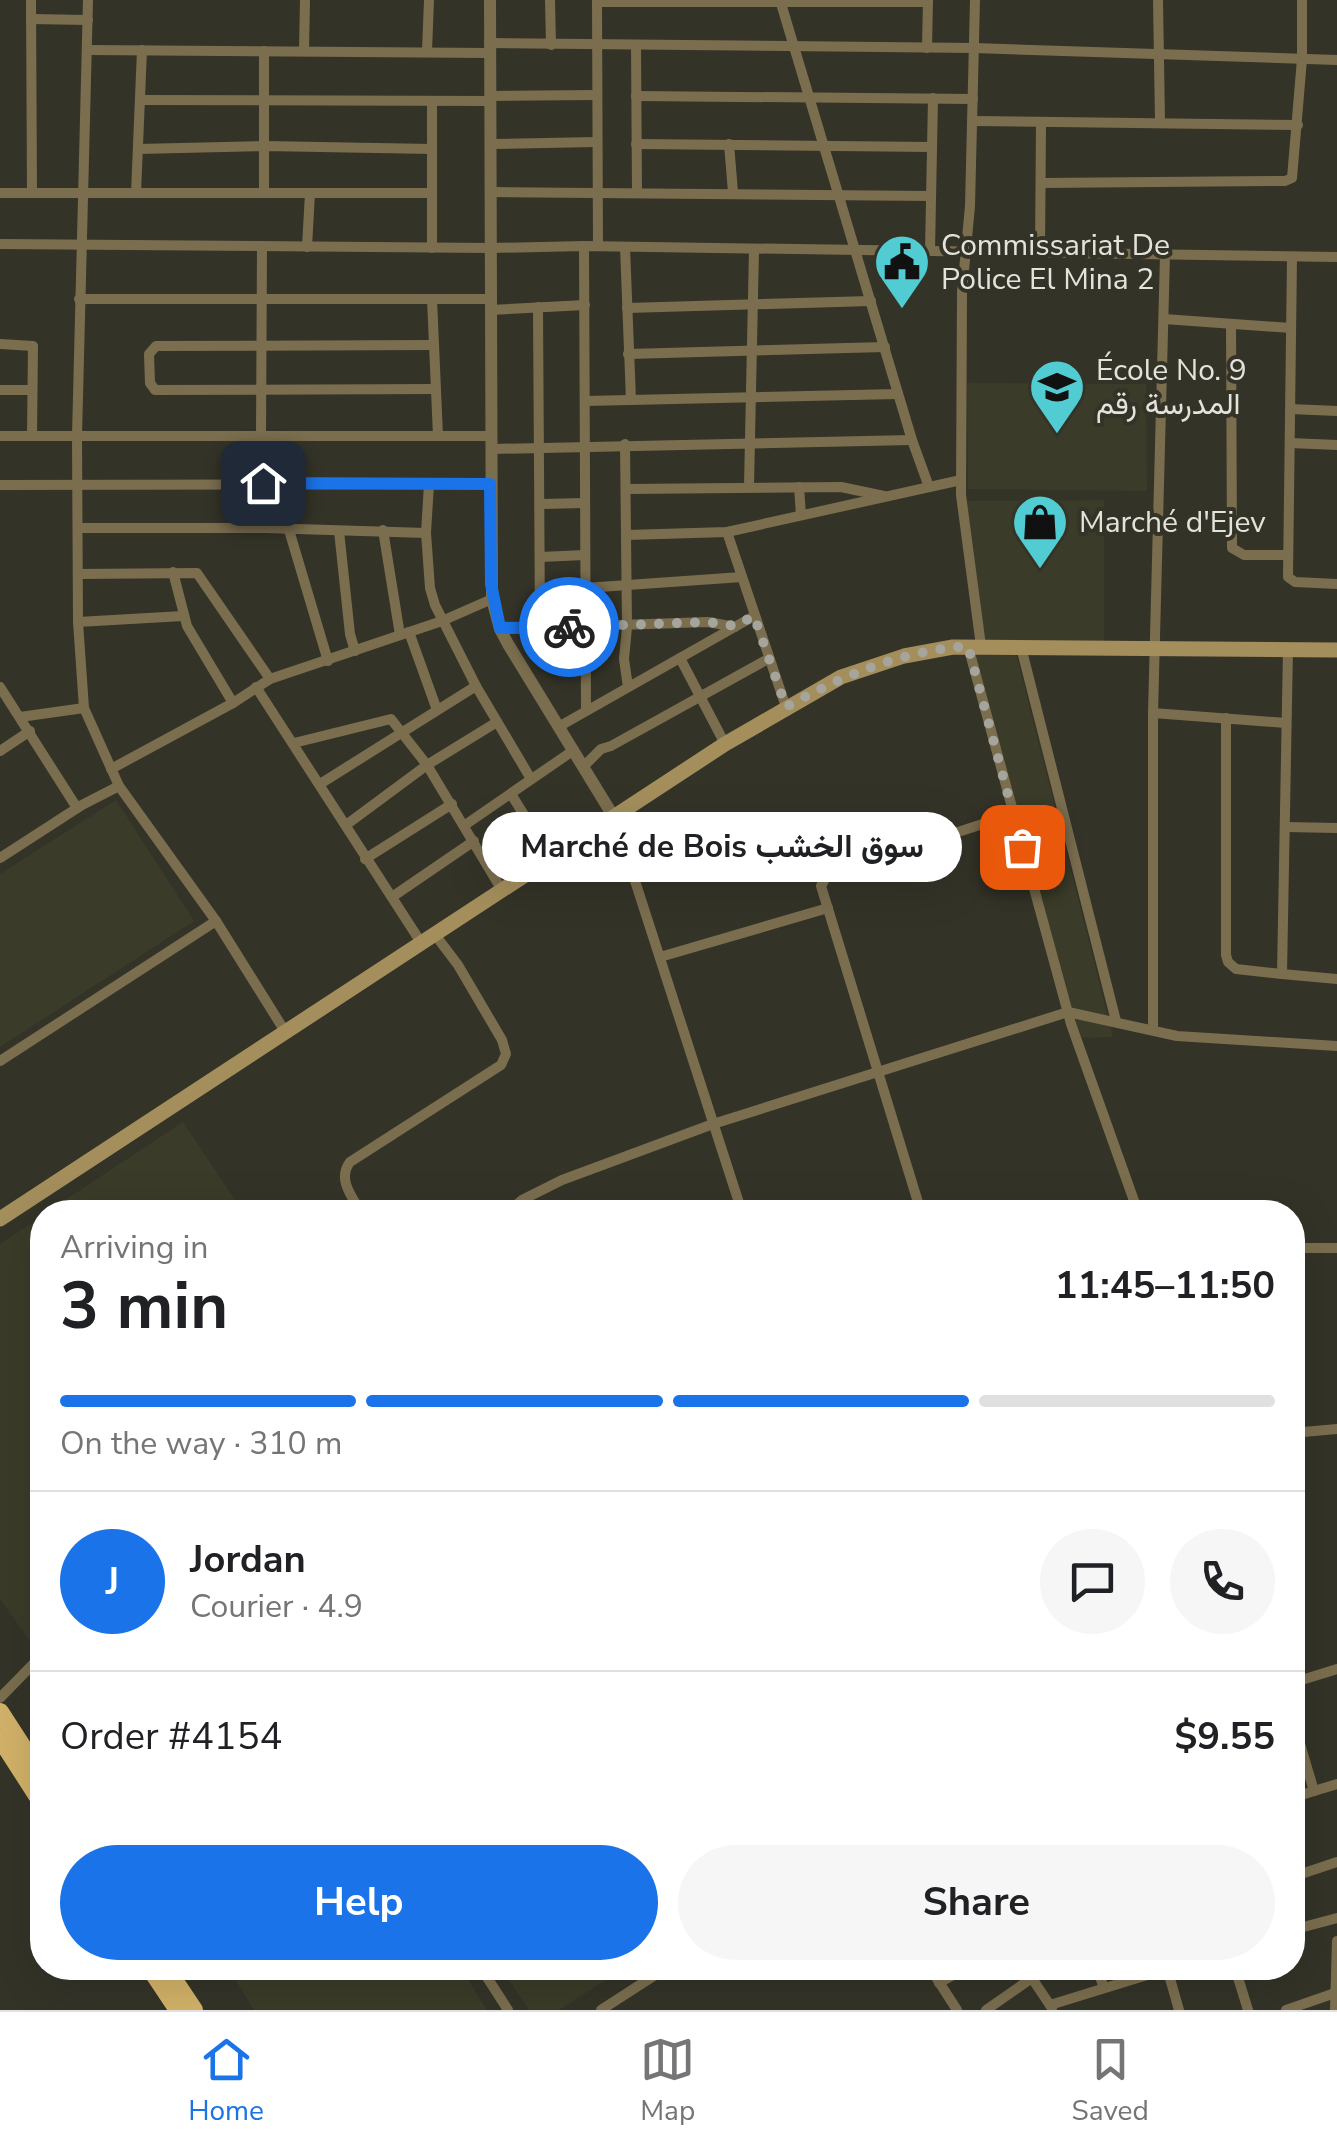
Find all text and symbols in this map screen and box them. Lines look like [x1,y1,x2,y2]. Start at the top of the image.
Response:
place label: Commissariat De Police El Mina 2 [941,225,1170,300]
public building icon: Commissariat De Police El Mina 2 [872,232,932,311]
place label: École No. 9 المدرسة رقم [1096,350,1247,425]
school or university icon: École No. 9 المدرسة رقم [1027,357,1087,436]
pin [221,441,306,526]
icon: home [236,456,291,511]
shop icon: Marché d'Ejev [1010,492,1070,571]
place label: Marché d'Ejev [1079,502,1266,543]
courier [519,577,619,677]
icon: bike [542,600,597,655]
pin [980,805,1065,890]
callout: Marché de Bois سوق الخشب [482,812,962,882]
icon: bag [995,820,1050,875]
text: Marché de Bois سوق الخشب [520,825,924,868]
text: Arriving in [60,1226,208,1269]
text: 11:45–11:50 [1055,1260,1275,1311]
text: 3 min [60,1262,228,1351]
text: On the way · 310 m [60,1422,342,1465]
button: chat [1040,1529,1145,1634]
button: phone [1170,1529,1275,1634]
text: Jordan [190,1534,306,1585]
text: J [106,1556,119,1607]
text: Courier · 4.9 [190,1585,363,1628]
text: Order #4154 [60,1711,282,1762]
text: $9.55 [1174,1711,1275,1762]
button: Help [60,1845,658,1960]
button: Share [678,1845,1275,1960]
tab: Home [188,2032,264,2130]
tab: Map [640,2032,695,2130]
tab: Saved [1071,2032,1149,2130]

